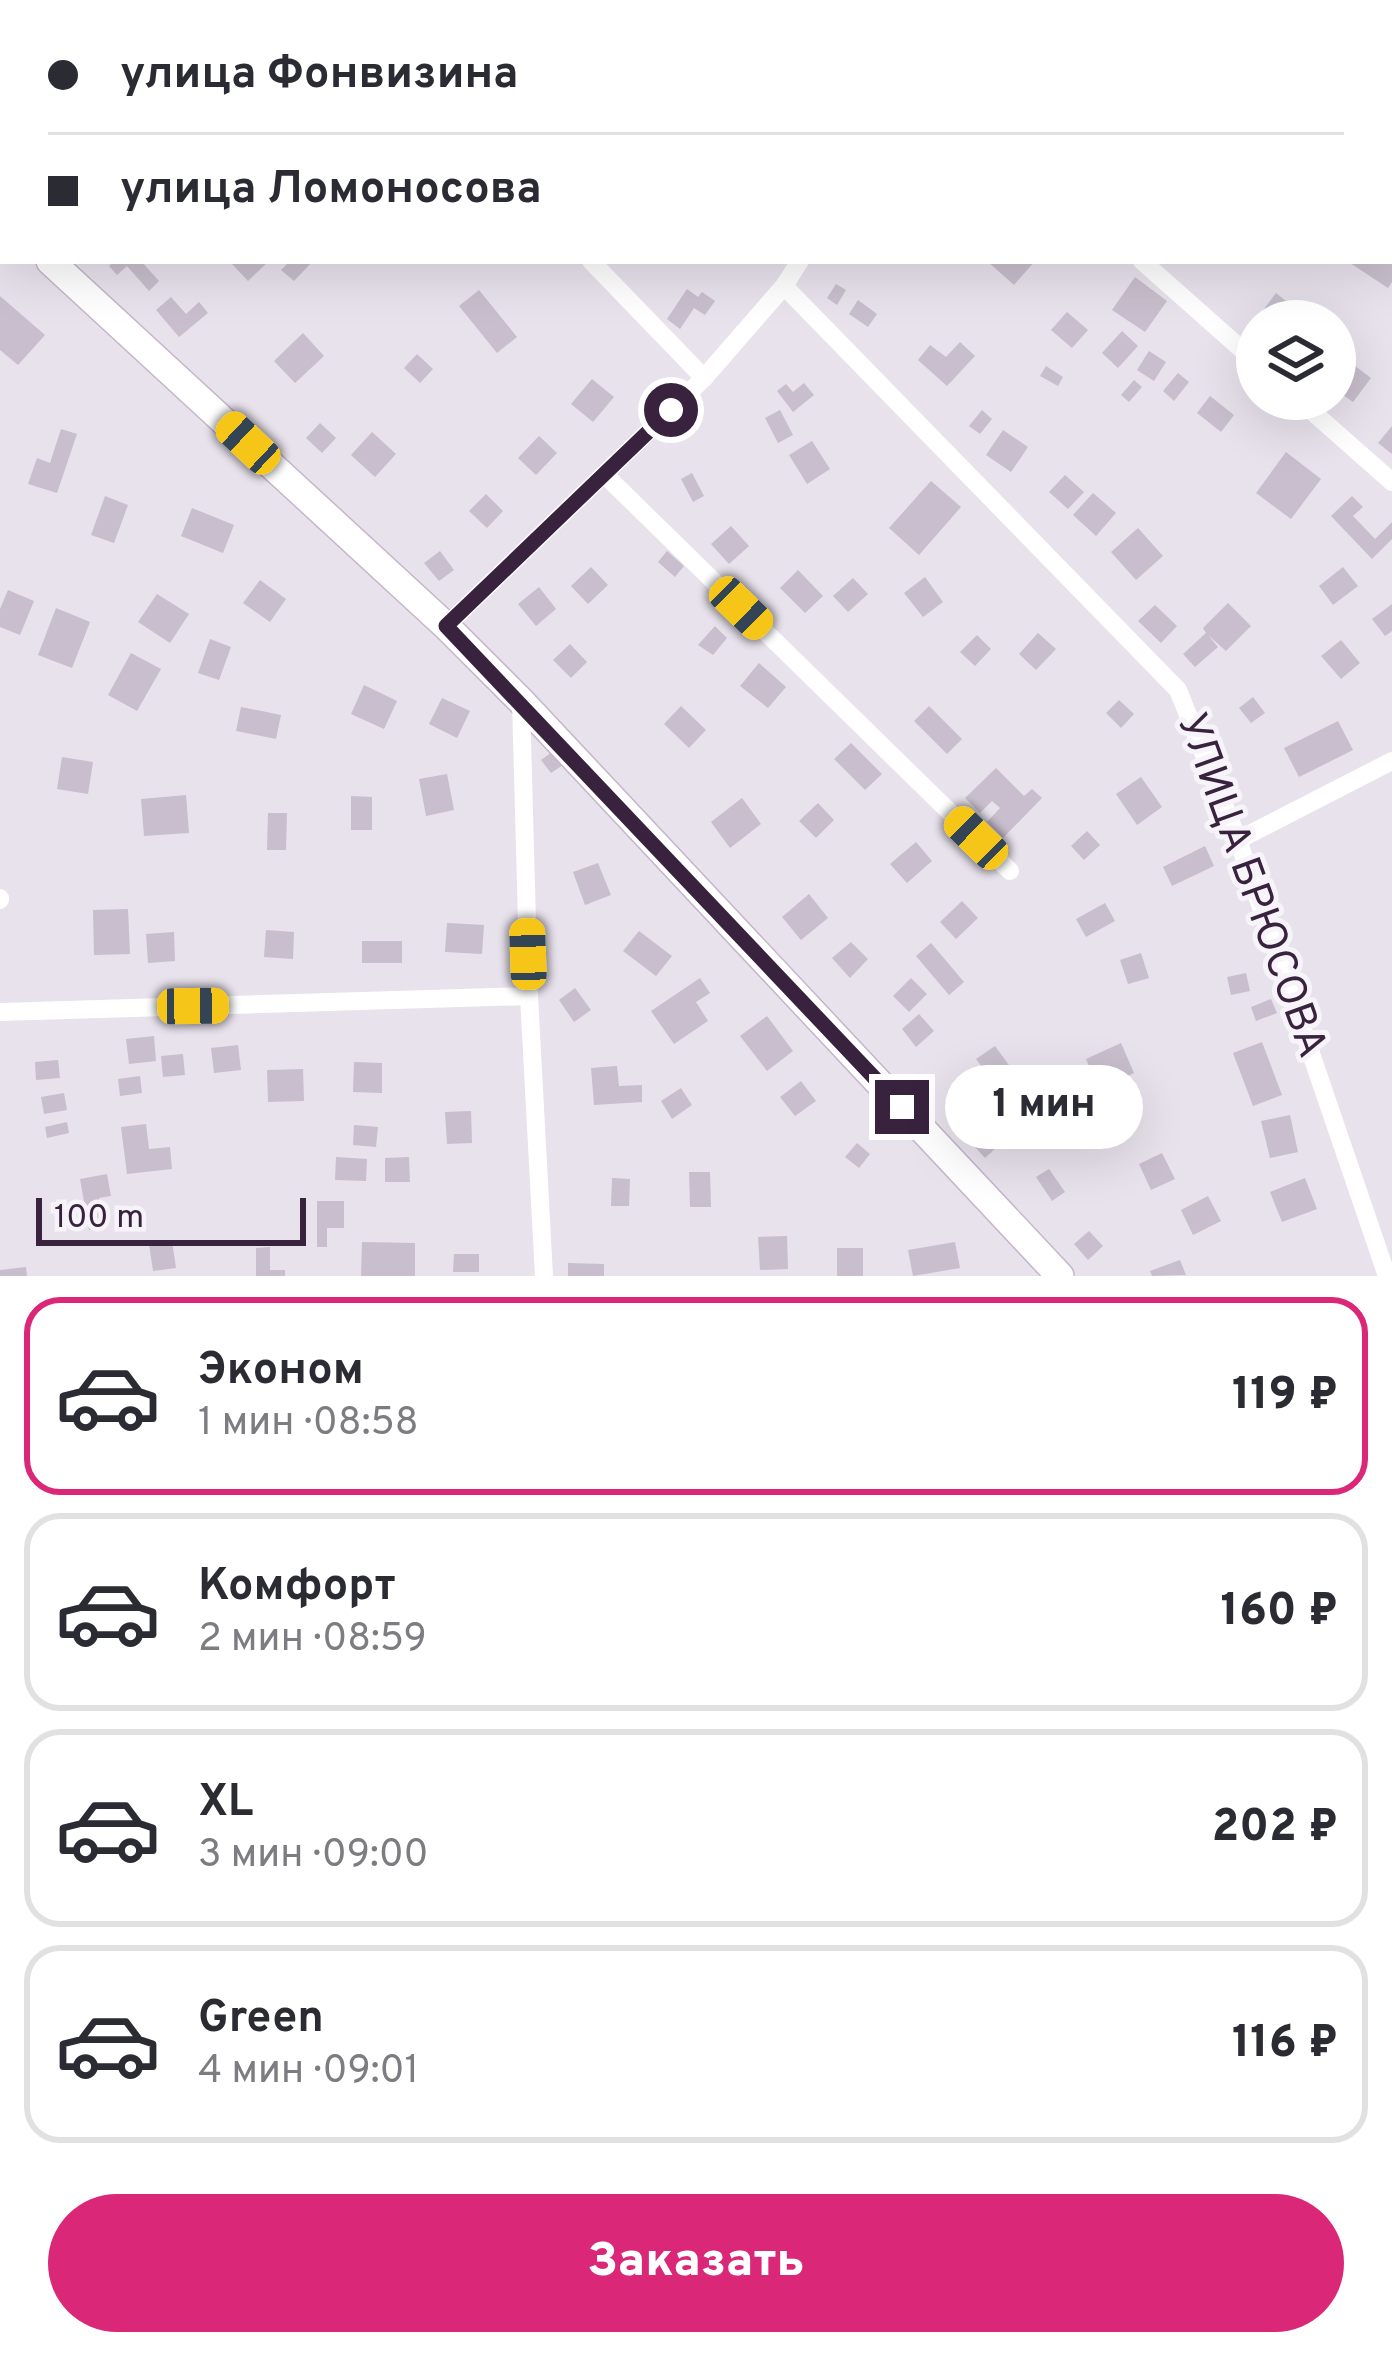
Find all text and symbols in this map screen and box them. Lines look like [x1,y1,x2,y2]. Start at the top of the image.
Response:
text: улица Фонвизина [120,47,518,104]
text: улица Ломоносова [120,162,542,219]
map controls [1236,300,1356,420]
button: layers [1236,300,1356,420]
route start [644,383,698,437]
car [209,405,287,481]
car [703,570,779,646]
street label: УЛИЦА БРЮСОВА [1163,706,1337,1066]
car [938,800,1014,876]
car [509,917,547,991]
car [157,987,229,1025]
callout: 1 мин [944,1065,1142,1149]
route end [875,1080,929,1134]
text: 1 мин [993,1082,1095,1131]
scale bar [36,1192,306,1245]
text: 100 m [54,1198,144,1240]
icon: car [54,1342,162,1450]
text: Эконом [198,1343,364,1400]
text: 119 ₽ [1232,1368,1338,1425]
text: 1 мин · 08:58 [198,1400,419,1449]
icon: car [54,1558,162,1666]
text: Комфорт [198,1559,396,1616]
text: 160 ₽ [1221,1584,1338,1641]
text: 2 мин · 08:59 [198,1616,427,1665]
icon: car [54,1774,162,1882]
text: XL [198,1775,253,1832]
text: 202 ₽ [1212,1800,1338,1857]
text: 3 мин · 09:00 [198,1832,429,1881]
icon: car [54,1990,162,2098]
text: Green [198,1991,324,2048]
text: 116 ₽ [1232,2016,1338,2073]
text: 4 мин · 09:01 [198,2048,419,2097]
button: Заказать [48,2194,1344,2332]

